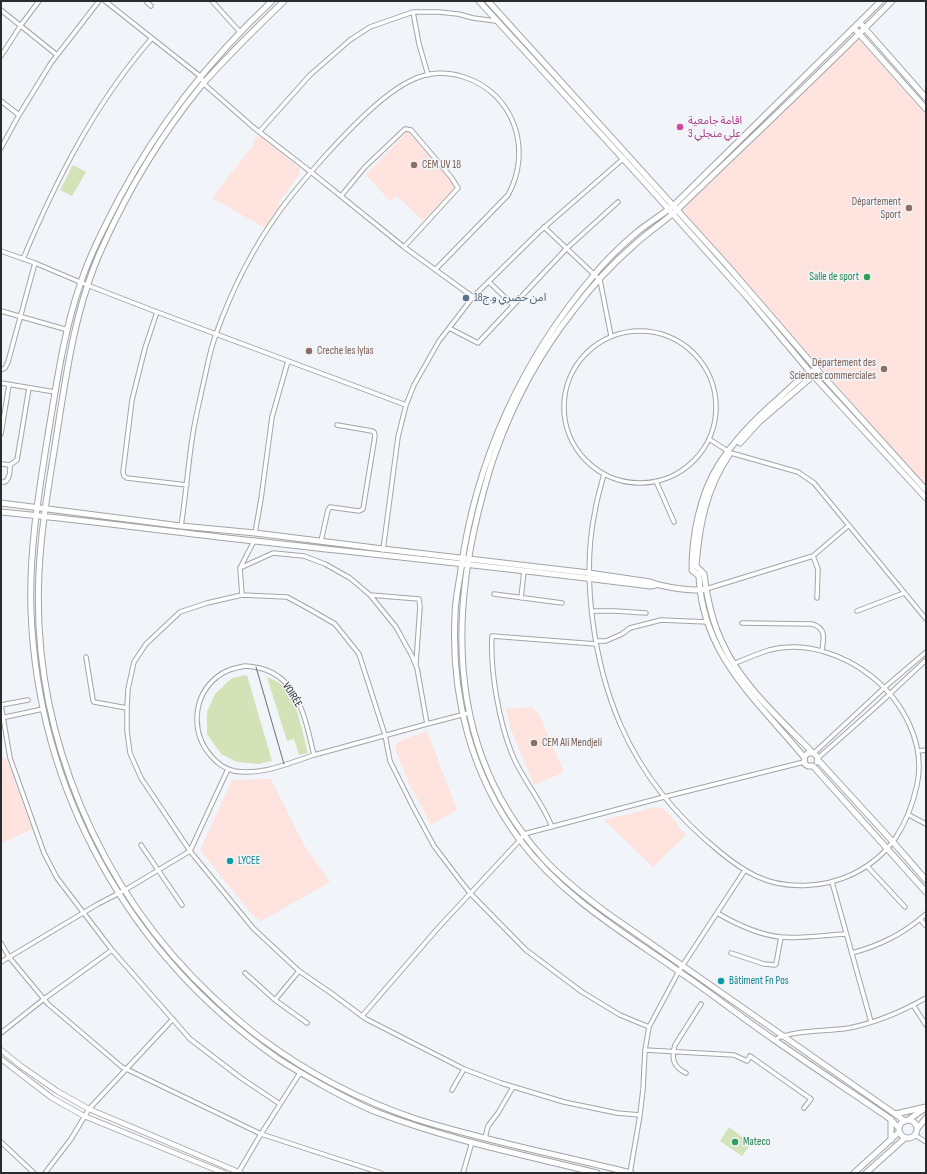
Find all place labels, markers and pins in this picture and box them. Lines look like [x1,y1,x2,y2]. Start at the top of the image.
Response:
place label: اقامة جامعية علي منجلي 3 [688,114,742,140]
marker: اقامة جامعية علي منجلي 3 [675,122,685,132]
place label: CEM UV 18 [422,158,461,172]
marker: CEM UV 18 [409,160,419,170]
place label: Département Sport [852,195,901,221]
marker: Département Sport [904,203,914,213]
place label: Salle de sport [809,270,859,284]
marker: Salle de sport [862,272,872,282]
place label: امن حضري و.ج18 [474,291,546,305]
marker: امن حضري و.ج18 [461,293,471,303]
place label: Creche les lylas [317,344,374,358]
marker: Creche les lylas [304,346,314,356]
place label: Département des Sciences commerciales [790,356,876,382]
marker: Département des Sciences commerciales [879,364,889,374]
place label: CEM Ali Mendjeli [542,736,602,750]
marker: CEM Ali Mendjeli [529,738,539,748]
place label: LYCEE [238,854,260,868]
marker: LYCEE [225,856,235,866]
place label: Bâtiment Fn Pos [729,974,789,988]
marker: Bâtiment Fn Pos [716,976,726,986]
place label: Mateco [743,1135,770,1149]
marker: Mateco [730,1137,740,1147]

